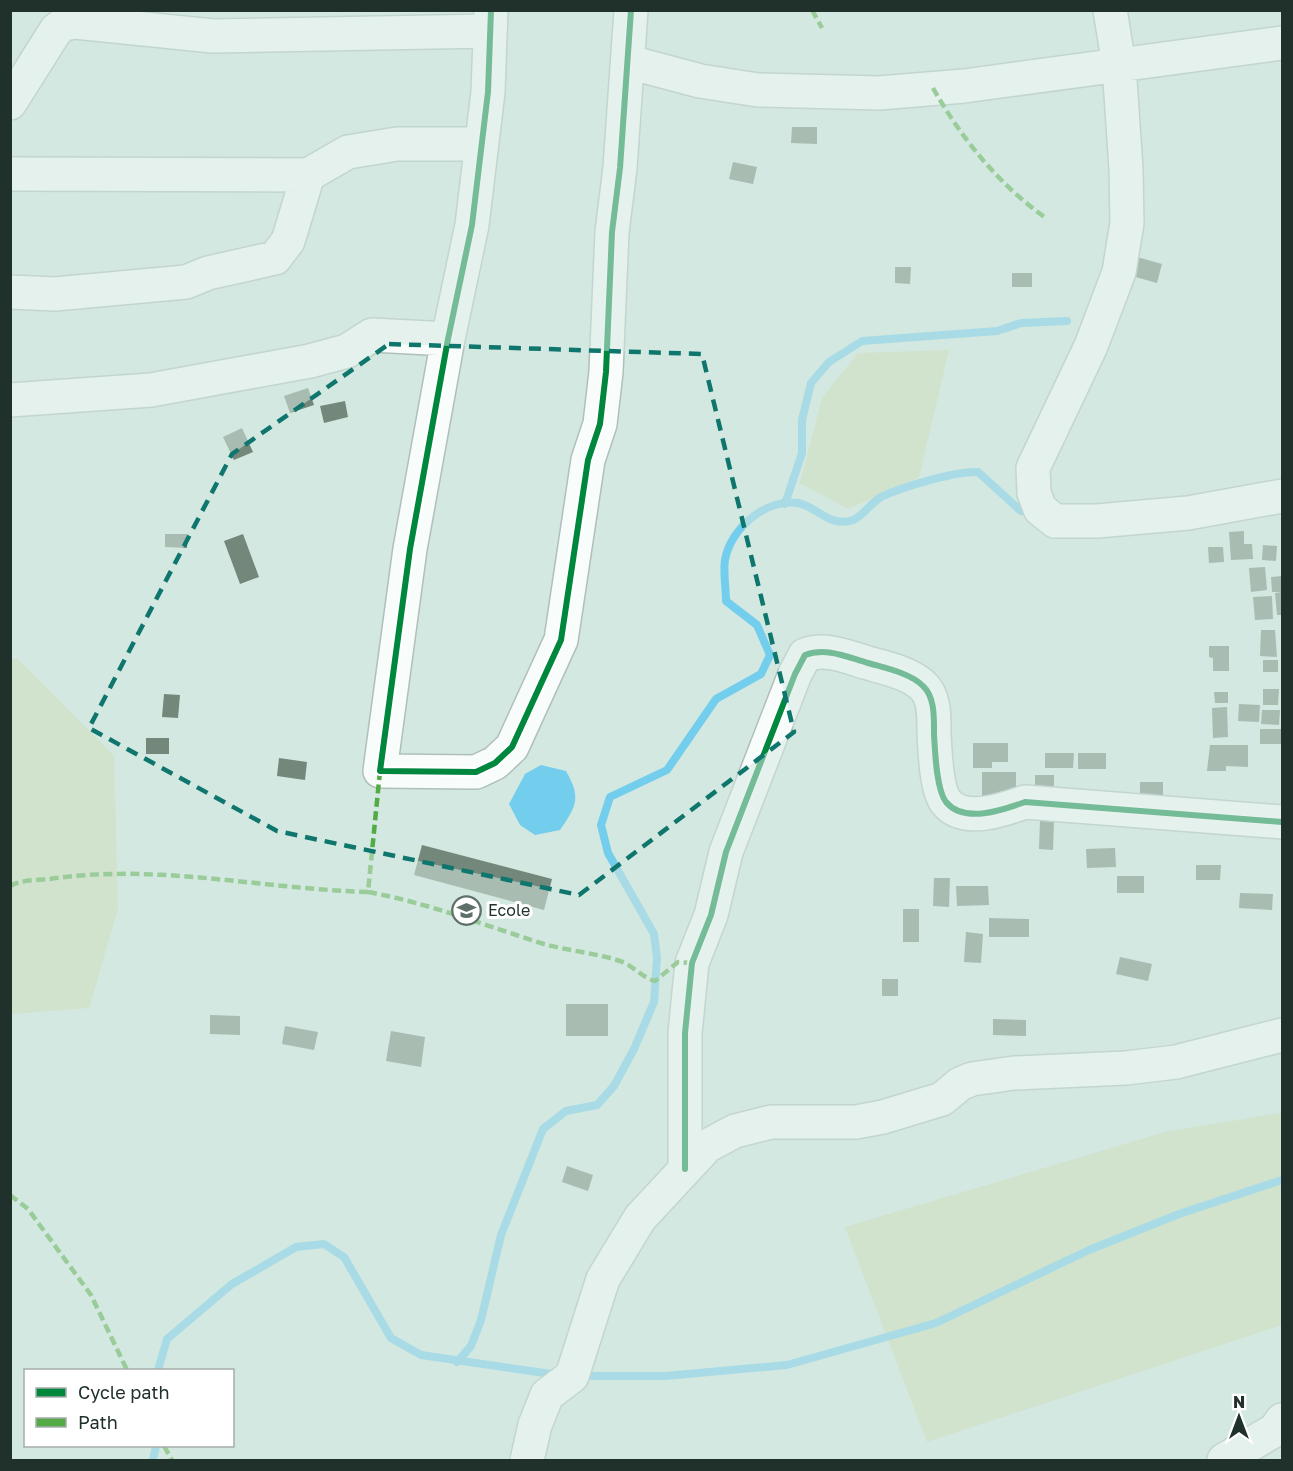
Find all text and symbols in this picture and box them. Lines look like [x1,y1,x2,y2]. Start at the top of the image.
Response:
school or university icon: Ecole [451,894,483,926]
place label: Ecole [488,900,530,920]
legend [24,1369,234,1447]
text: Cycle path [78,1381,170,1403]
north arrow [1209,1387,1269,1447]
text: N [1233,1392,1245,1412]
text: Path [78,1411,118,1433]

